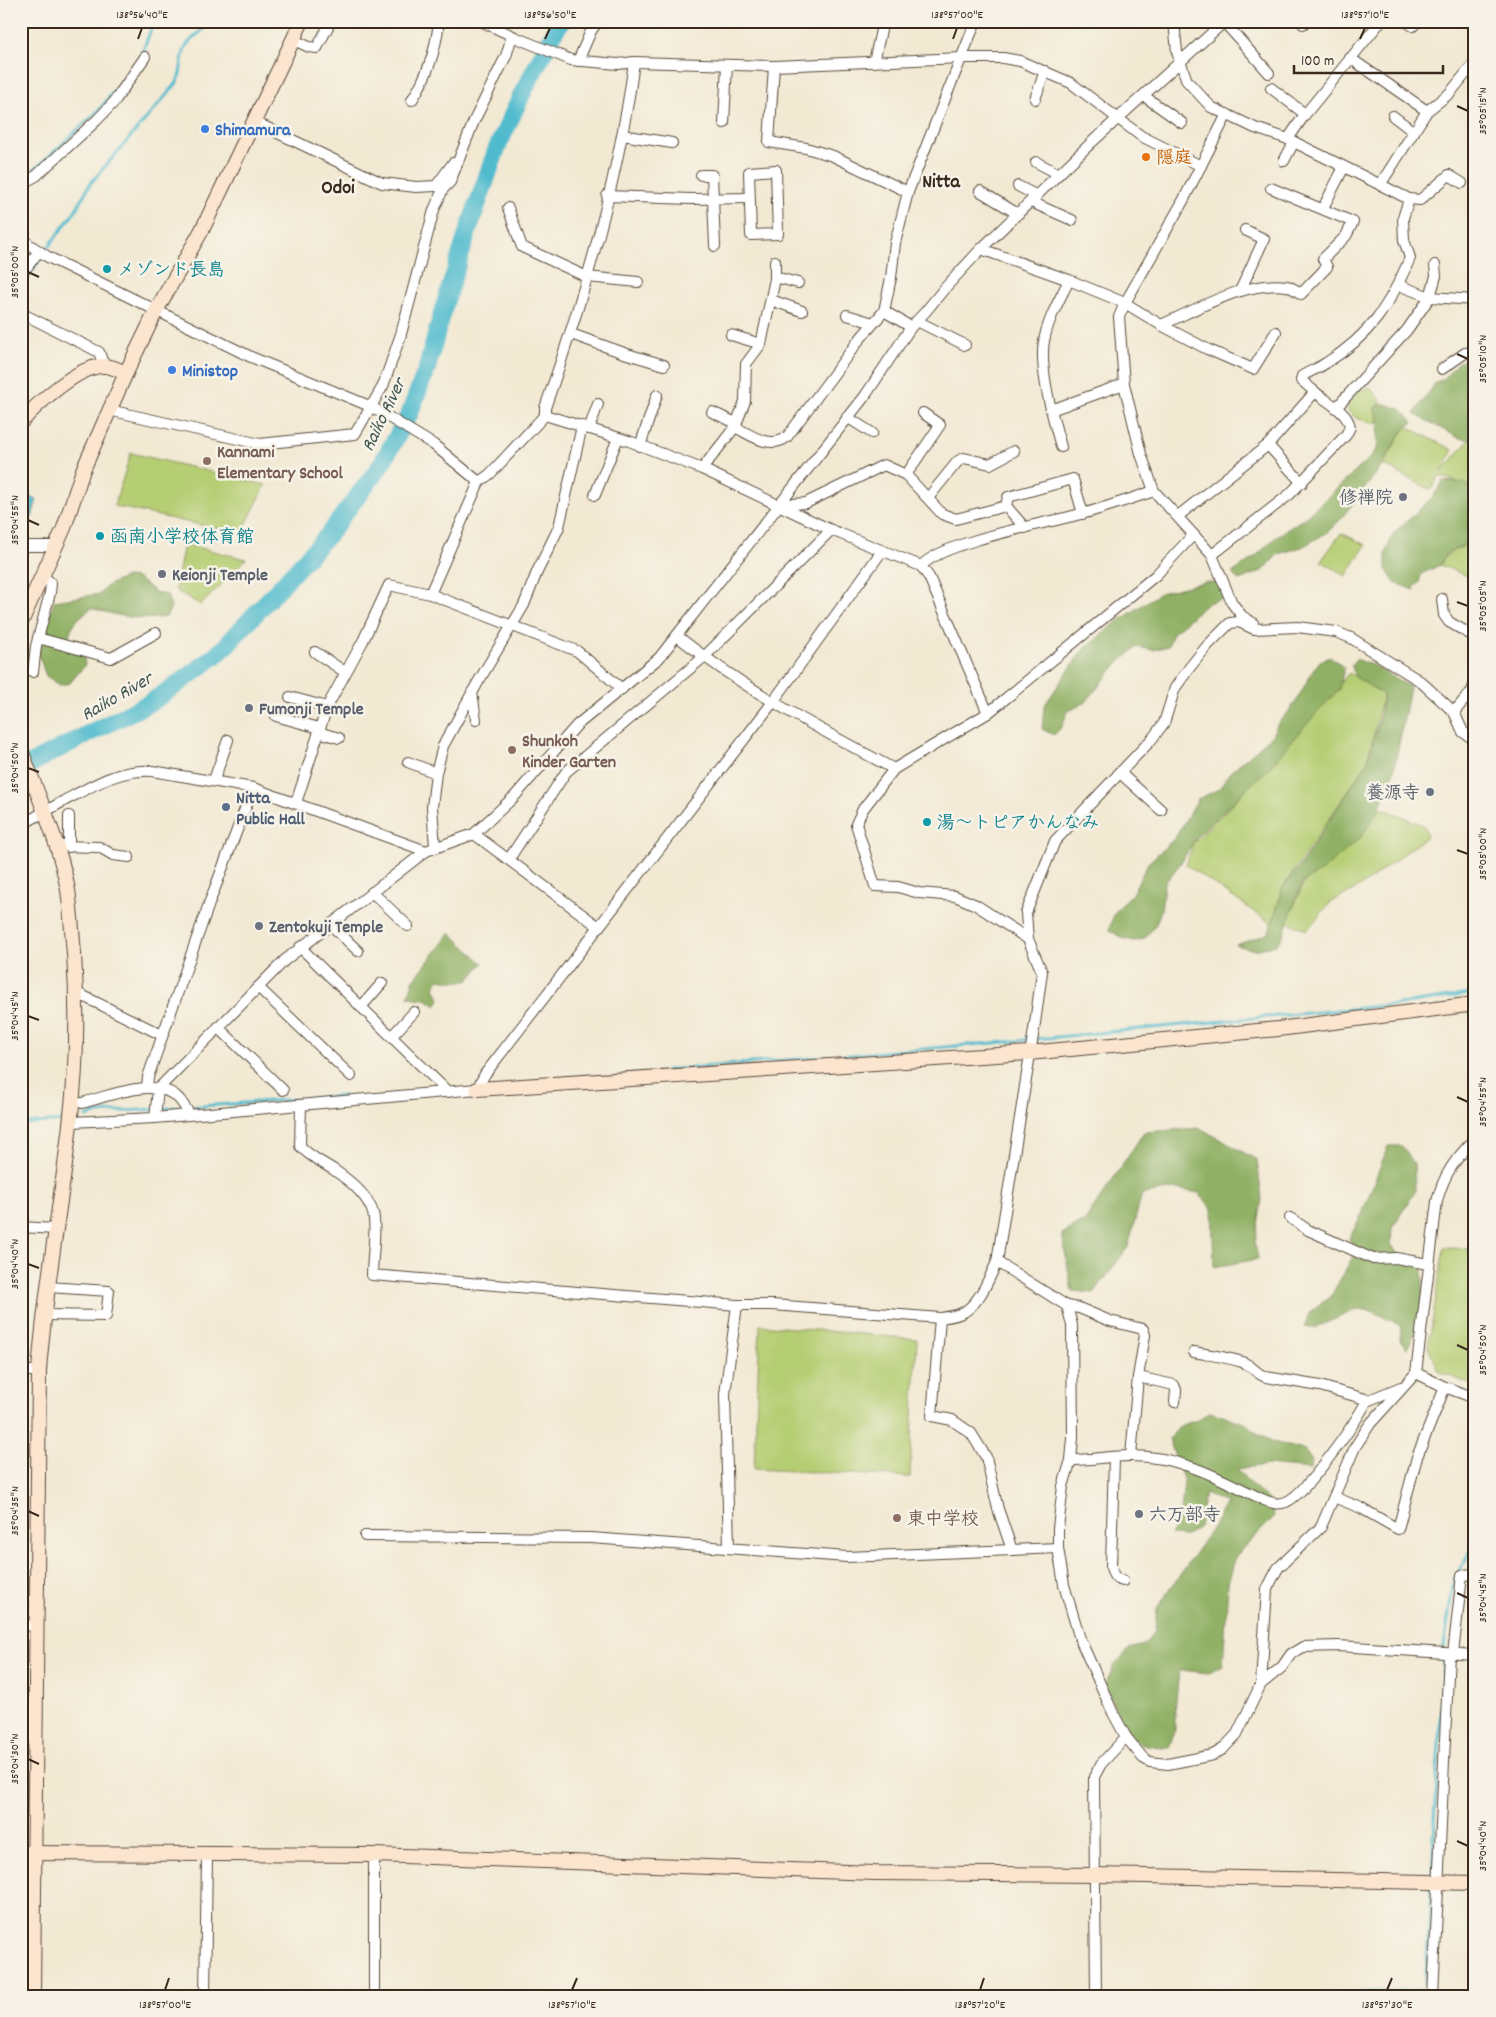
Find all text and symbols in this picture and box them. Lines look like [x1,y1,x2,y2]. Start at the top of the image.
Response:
text: 138°56'40"E [116,7,168,24]
text: 138°56'50"E [524,7,577,24]
text: 138°57'00"E [931,7,984,24]
text: 138°57'10"E [1341,7,1390,24]
scale bar [1294,42,1442,74]
text: 100 m [1301,51,1334,73]
text: 35°05'15"N [1475,87,1492,135]
place label: Shimamura [215,119,291,144]
marker: Shimamura [199,123,211,135]
place label: 隠庭 [1156,147,1192,172]
marker: 隠庭 [1140,151,1152,163]
district label: Nitta [922,169,960,197]
district label: Odoi [321,175,355,203]
text: 35°05'00"N [7,246,24,298]
place label: メゾンド長島 [117,259,225,284]
marker: メゾンド長島 [101,263,113,275]
text: 35°05'10"N [1475,335,1492,383]
place label: Ministop [182,360,238,385]
marker: Ministop [166,364,178,376]
water label: Raiko River [356,373,415,457]
place label: Kannami Elementary School [217,441,344,487]
marker: Kannami Elementary School [201,455,213,467]
place label: 修禅院 [1339,487,1393,512]
marker: 修禅院 [1397,491,1409,503]
text: 35°04'55"N [7,495,24,545]
place label: 函南小学校体育館 [110,526,254,551]
marker: 函南小学校体育館 [94,530,106,542]
place label: Keionji Temple [172,564,268,589]
marker: Keionji Temple [156,568,168,580]
text: 35°05'05"N [1475,580,1492,632]
water label: Raiko River [77,666,160,729]
place label: Fumonji Temple [259,698,364,723]
marker: Fumonji Temple [243,702,255,714]
place label: Shunkoh Kinder Garten [522,730,616,776]
text: 35°04'50"N [7,742,24,793]
marker: Shunkoh Kinder Garten [506,744,518,756]
place label: 養源寺 [1366,782,1420,807]
marker: 養源寺 [1424,786,1436,798]
place label: Nitta Public Hall [236,787,306,833]
marker: Nitta Public Hall [220,801,232,813]
place label: 湯～トピアかんなみ [937,812,1099,837]
marker: 湯～トピアかんなみ [921,816,933,828]
text: 35°05'00"N [1475,828,1492,880]
place label: Zentokuji Temple [269,916,383,941]
marker: Zentokuji Temple [253,920,265,932]
text: 35°04'45"N [7,991,24,1041]
text: 35°04'55"N [1475,1077,1492,1127]
text: 35°04'40"N [7,1239,24,1289]
text: 35°04'50"N [1475,1324,1492,1375]
text: 35°04'35"N [7,1486,24,1536]
place label: 六万部寺 [1149,1504,1221,1529]
place label: 東中学校 [907,1508,979,1533]
marker: 六万部寺 [1133,1508,1145,1520]
marker: 東中学校 [891,1512,903,1524]
text: 35°04'45"N [1475,1573,1492,1623]
text: 35°04'30"N [7,1734,24,1784]
text: 35°04'40"N [1475,1821,1492,1871]
text: 138°57'00"E [139,1997,192,2014]
text: 138°57'10"E [548,1997,597,2014]
text: 138°57'20"E [955,1997,1006,2014]
text: 138°57'30"E [1362,1997,1413,2014]

